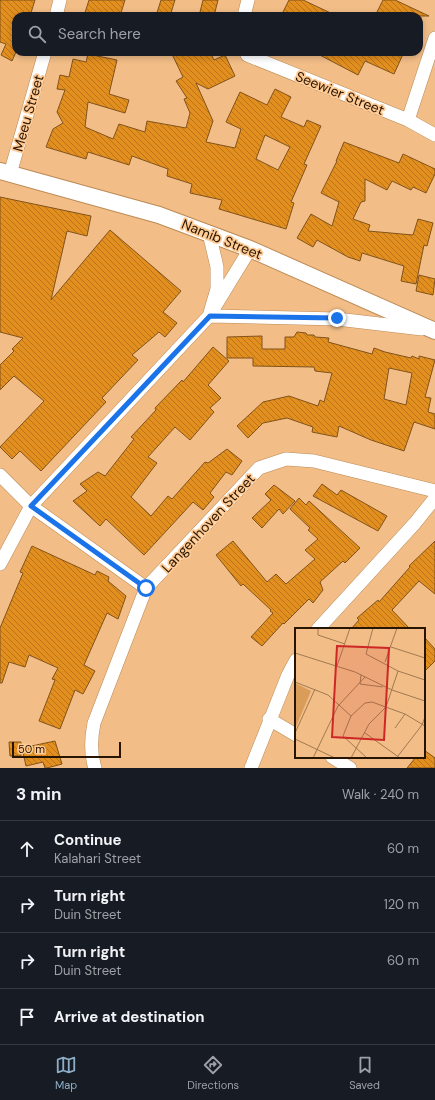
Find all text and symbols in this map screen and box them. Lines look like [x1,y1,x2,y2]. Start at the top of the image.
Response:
search box [12,12,423,56]
icon: search [26,23,48,45]
text: Search here [58,24,141,44]
street label: Seewier Street [293,67,387,119]
street label: Meeu Street [8,72,48,154]
street label: Namib Street [179,215,265,263]
route end [328,309,346,327]
street label: Langenhoven Street [157,470,259,576]
route start [137,579,155,597]
inset map [295,628,425,758]
scale bar [12,740,121,759]
text: 50 m [18,742,45,756]
text: 3 min [16,783,61,805]
text: Walk · 240 m [342,786,419,803]
text: Continue [54,830,122,850]
icon: ahead [16,838,38,860]
text: 60 m [387,840,419,857]
text: Kalahari Street [54,850,141,867]
text: Turn right [54,886,125,906]
icon: right [16,894,38,916]
text: 120 m [384,896,419,913]
text: Duin Street [54,906,121,923]
text: Turn right [54,942,125,962]
icon: right [16,950,38,972]
text: 60 m [387,952,419,969]
text: Duin Street [54,962,121,979]
icon: arrive [16,1006,38,1028]
text: Arrive at destination [54,1007,205,1027]
tab: Map [55,1054,77,1092]
tab: Directions [187,1054,239,1092]
tab: Saved [349,1054,380,1092]

